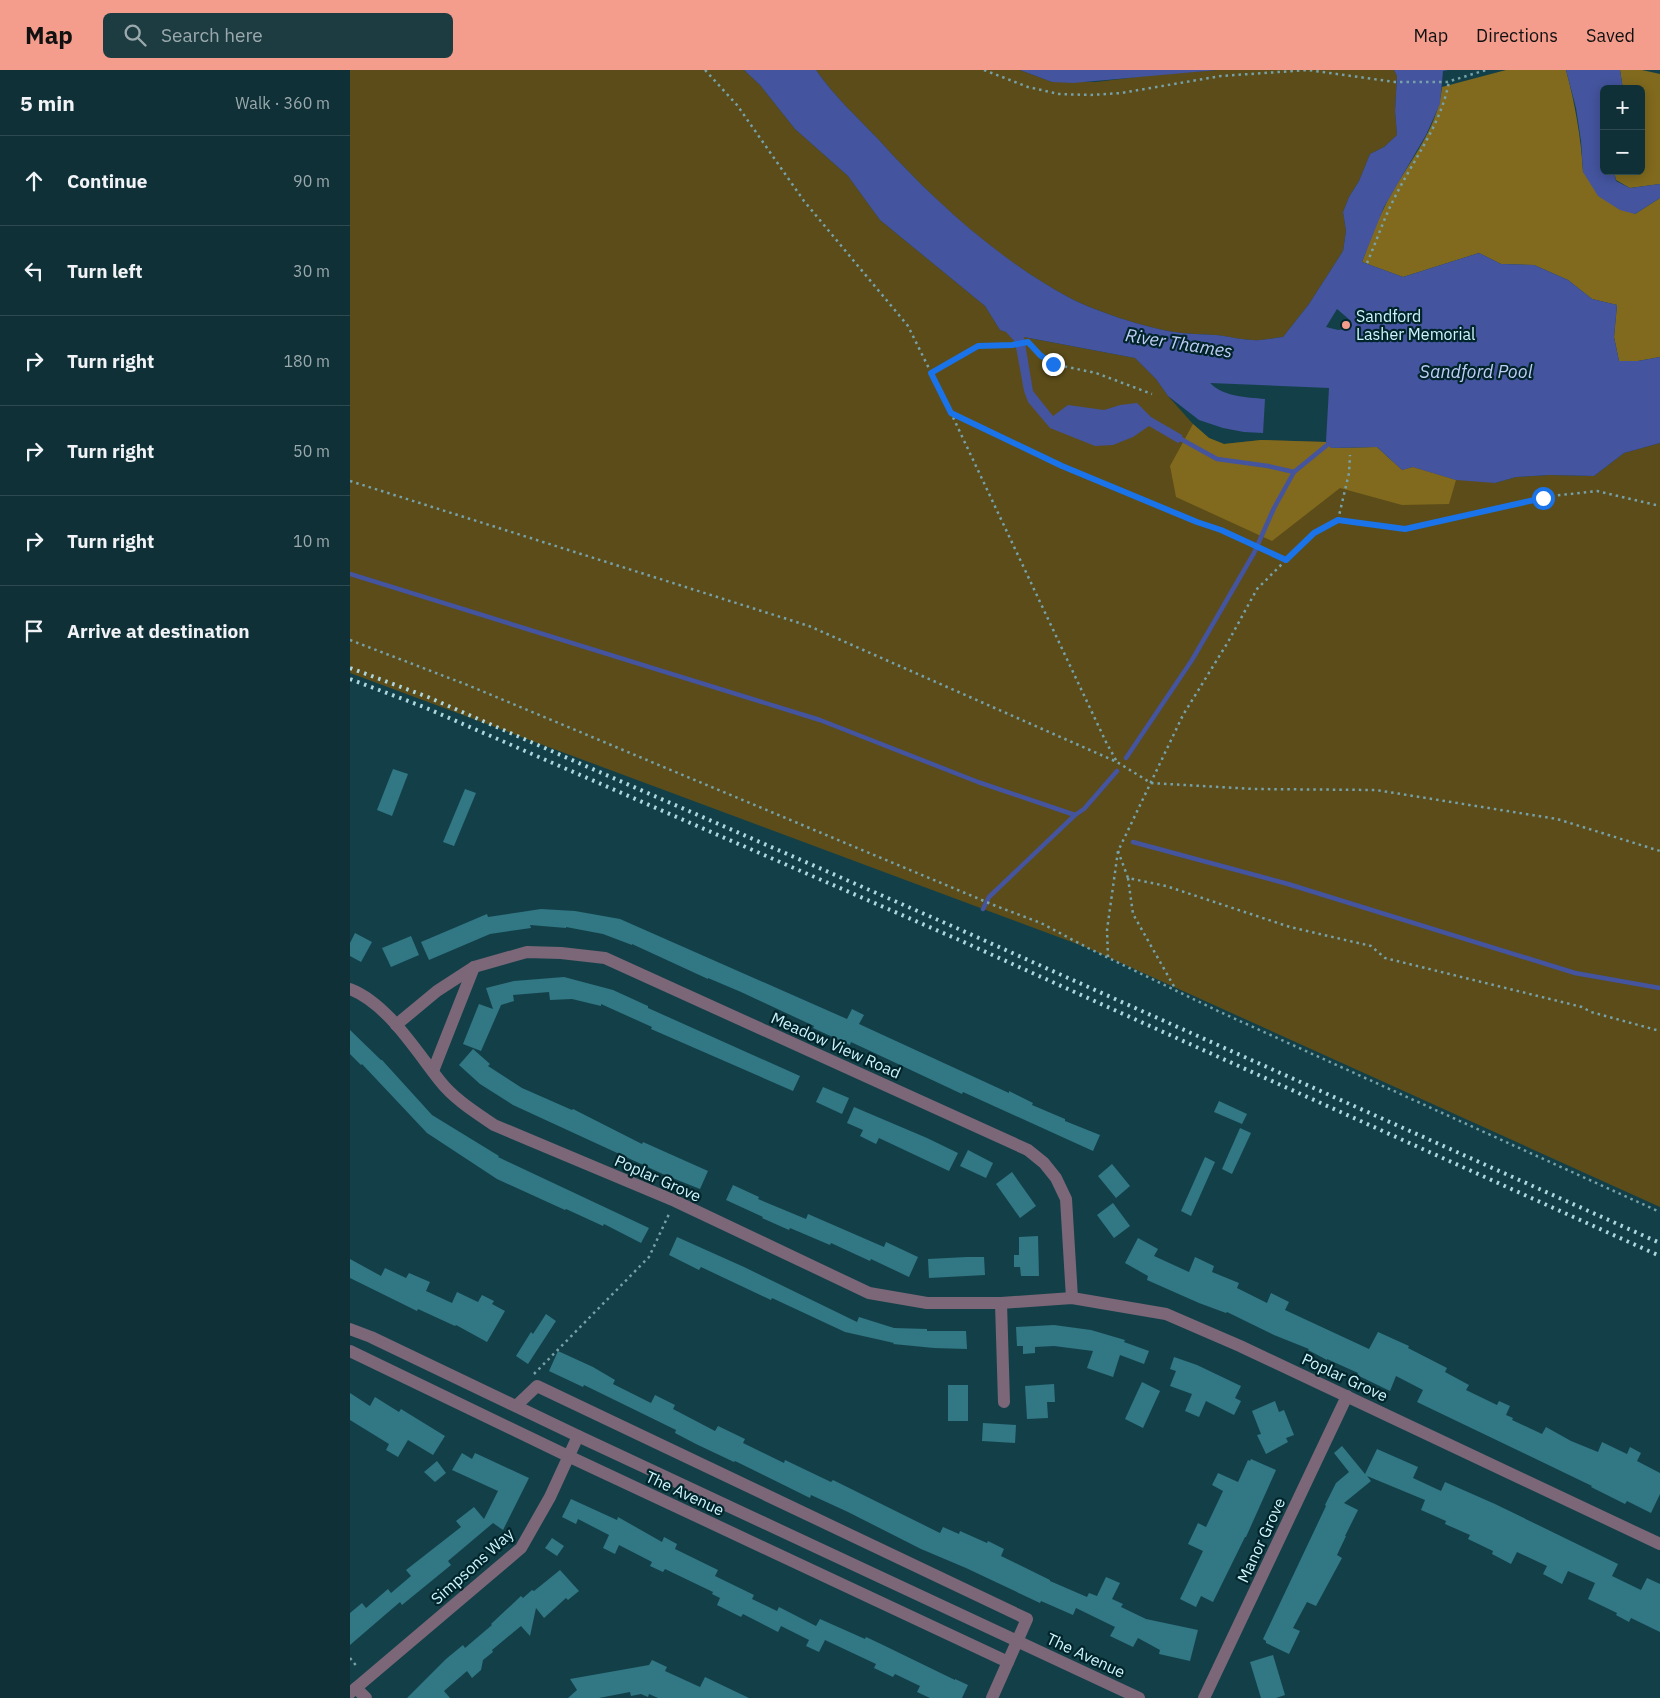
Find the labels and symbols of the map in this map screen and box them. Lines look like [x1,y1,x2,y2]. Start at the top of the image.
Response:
place label: Sandford Lasher Memorial [1356,306,1475,344]
marker: Sandford Lasher Memorial [1340,319,1352,331]
water label: River Thames [1124,323,1234,363]
route end [1042,353,1065,376]
water label: Sandford Pool [1420,360,1533,383]
route start [1532,487,1555,510]
street label: Meadow View Road [768,1007,904,1083]
street label: Poplar Grove [612,1150,704,1206]
street label: Poplar Grove [1299,1348,1391,1406]
street label: The Avenue [643,1466,728,1520]
street label: Manor Grove [1233,1494,1289,1586]
street label: Simpsons Way [426,1524,518,1608]
street label: The Avenue [1044,1628,1129,1682]

